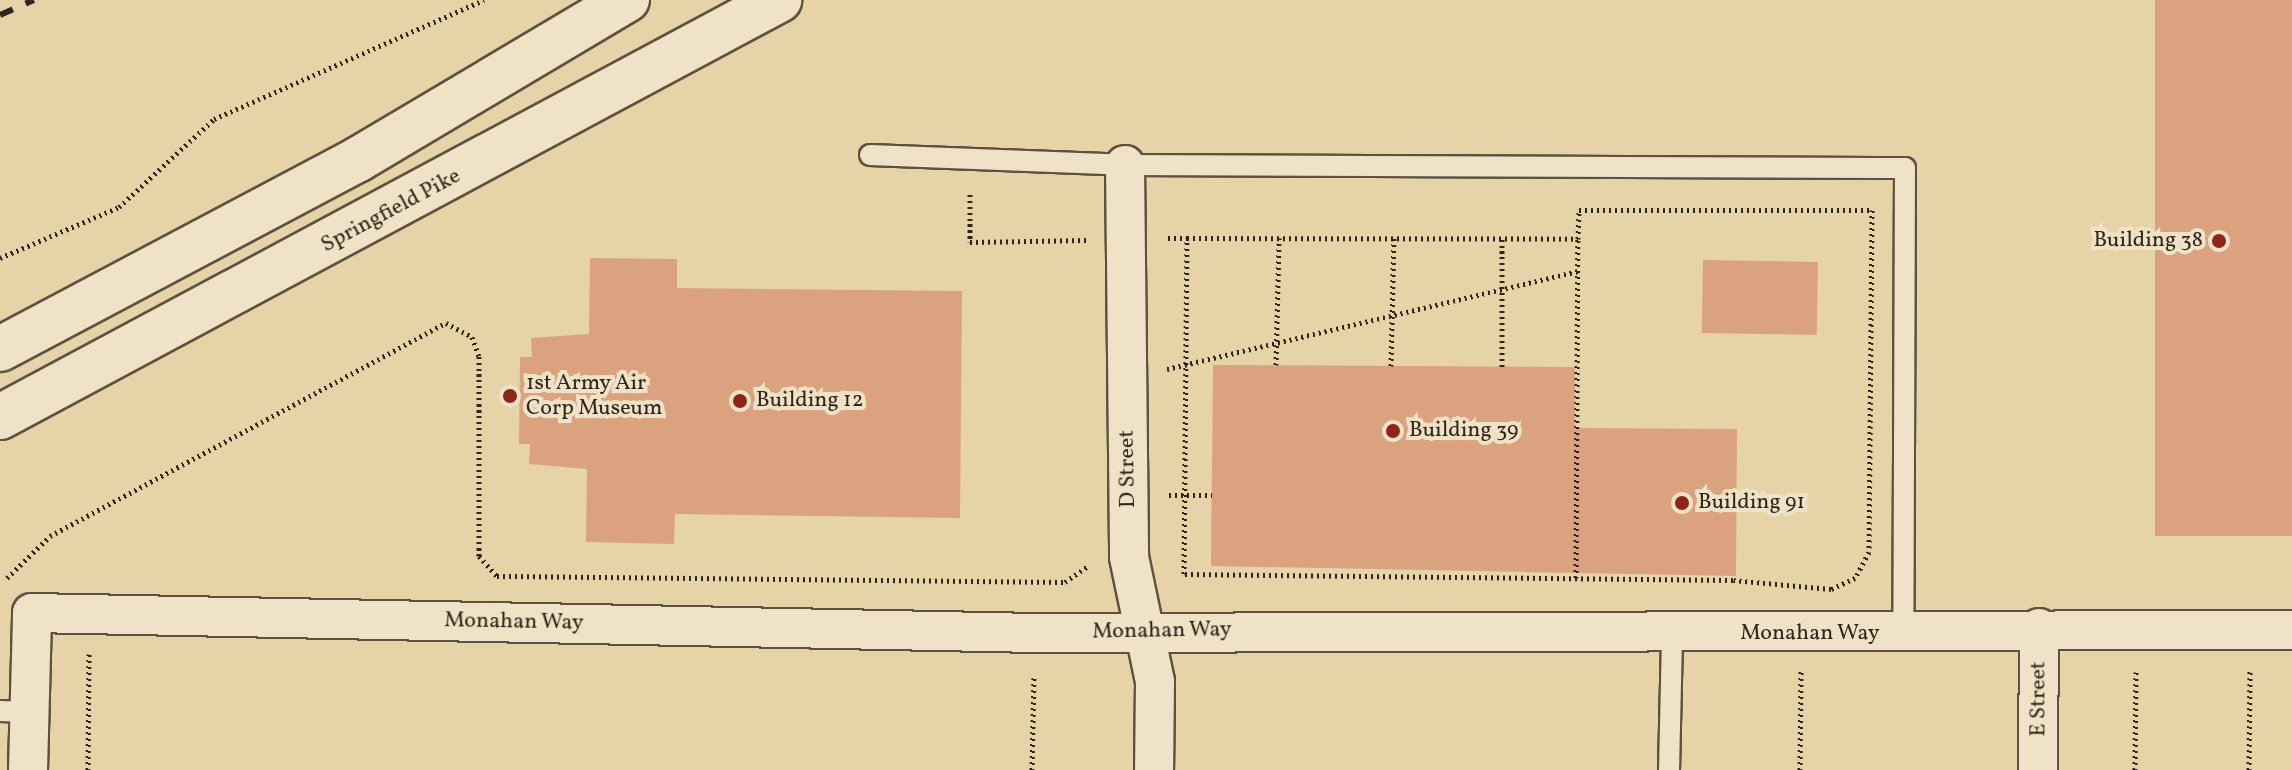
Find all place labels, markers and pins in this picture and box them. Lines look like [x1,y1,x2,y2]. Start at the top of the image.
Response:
place label: Building 38 [2093,228,2203,254]
marker: Building 38 [2210,232,2228,250]
place label: 1st Army Air Corp Museum [526,370,662,422]
marker: 1st Army Air Corp Museum [501,387,519,405]
place label: Building 12 [756,388,863,414]
marker: Building 12 [731,392,749,410]
place label: Building 39 [1409,418,1518,444]
marker: Building 39 [1384,422,1402,440]
place label: Building 91 [1698,490,1805,516]
marker: Building 91 [1673,494,1691,512]

